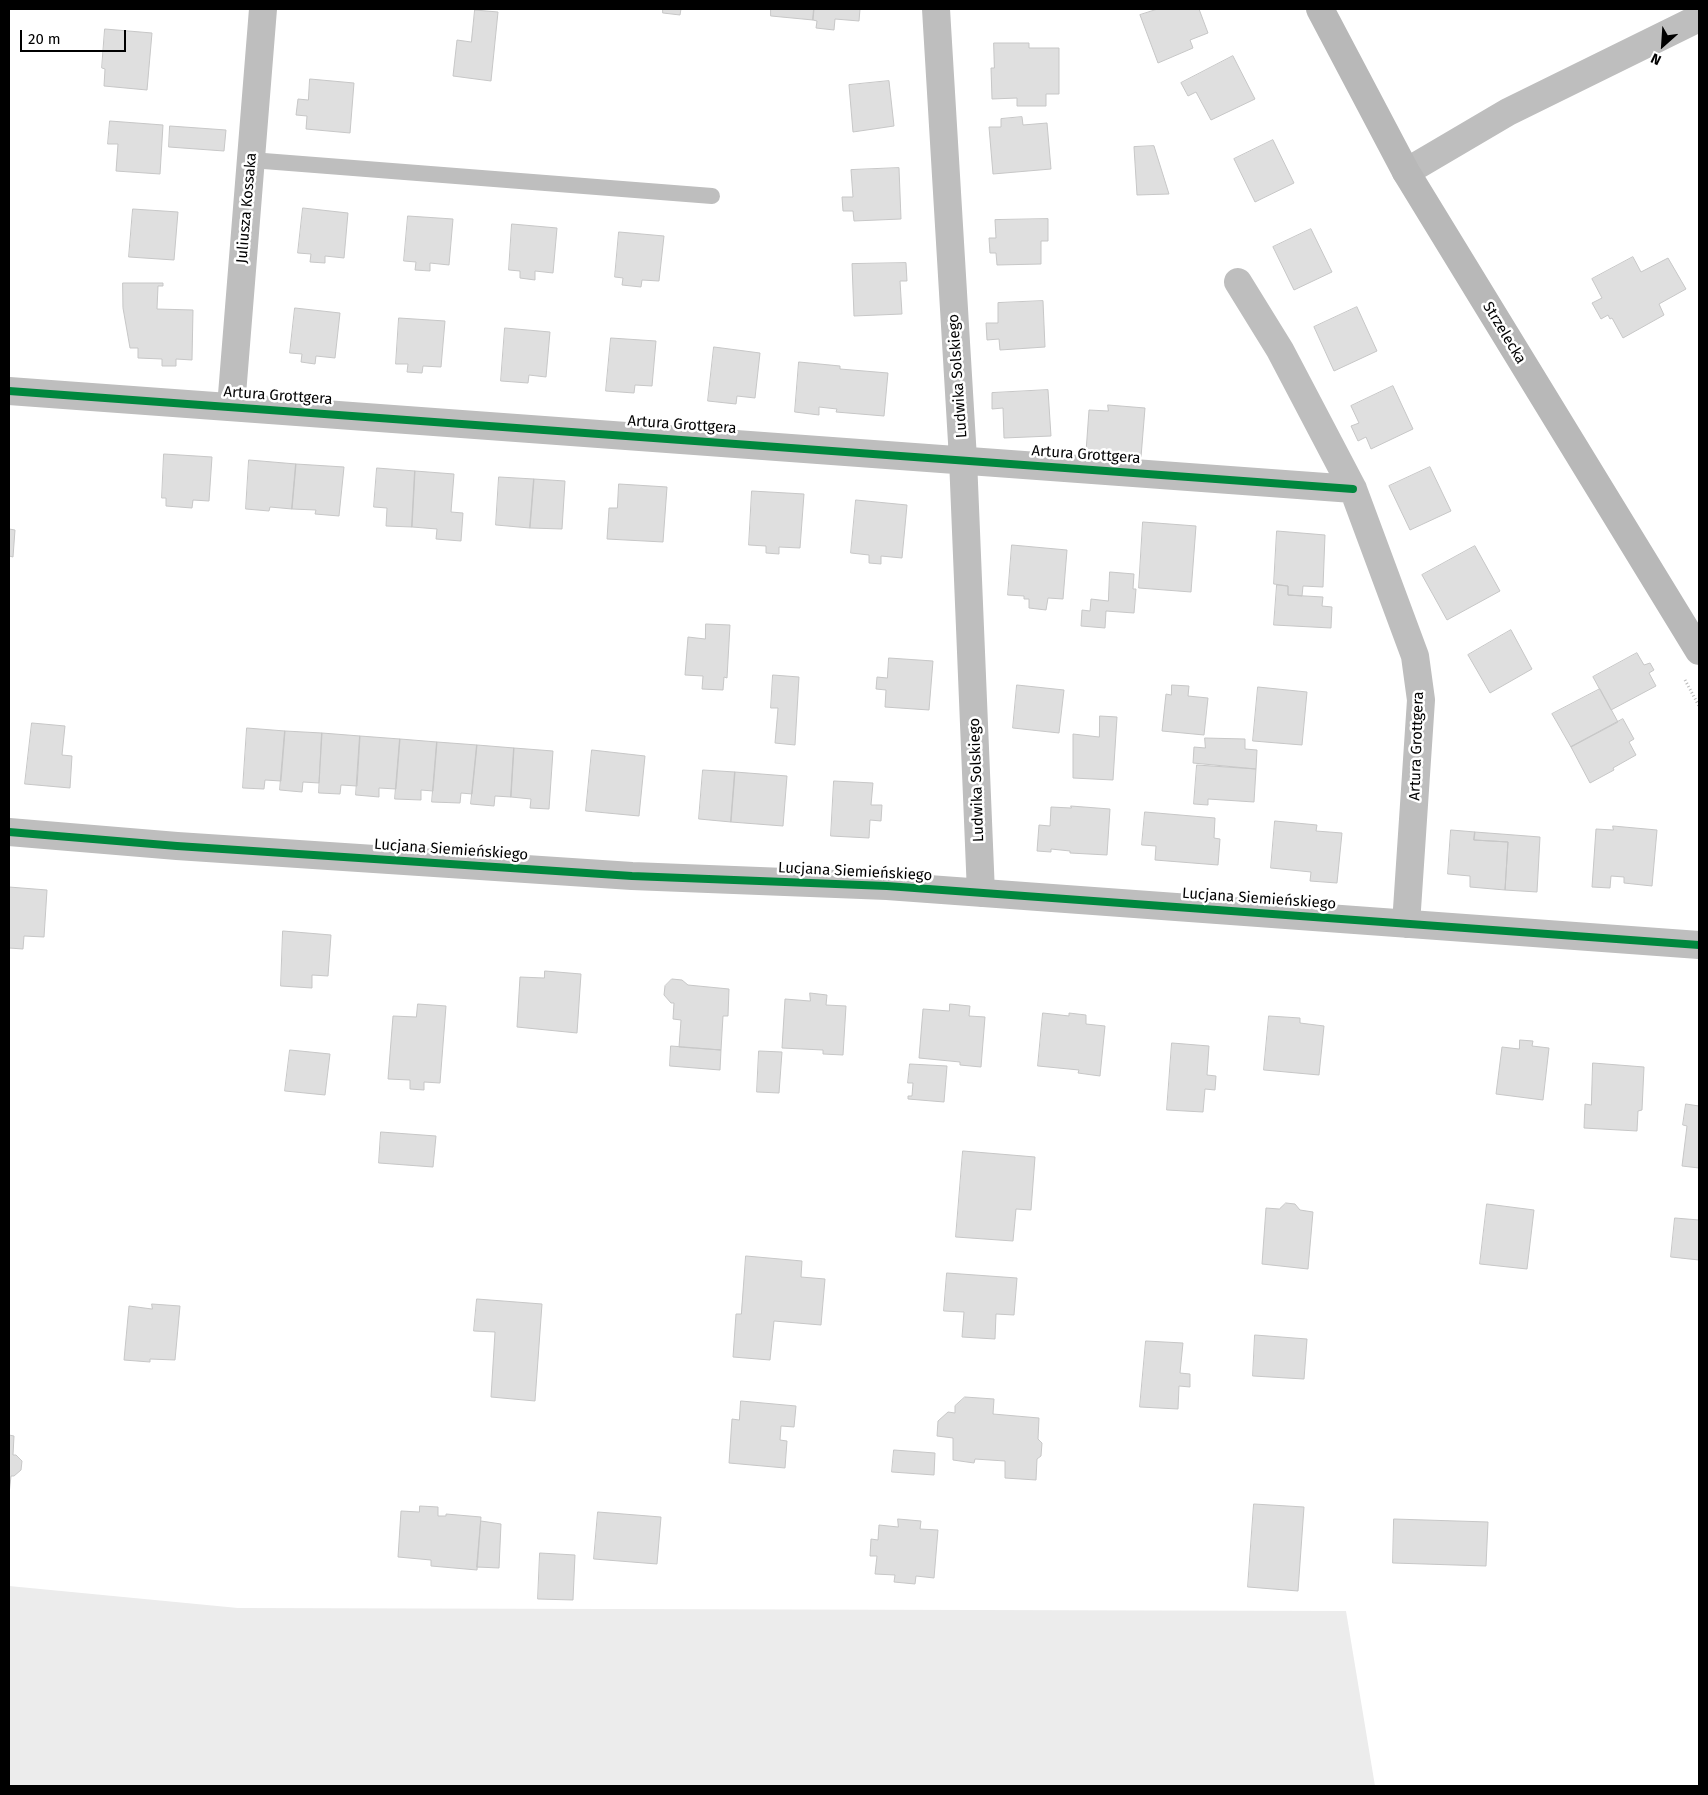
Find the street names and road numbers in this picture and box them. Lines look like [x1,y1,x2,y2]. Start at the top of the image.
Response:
street label: Juliusza Kossaka [233,152,261,264]
street label: Strzelecka [1478,299,1530,367]
street label: Ludwika Solskiego [945,313,971,439]
street label: Artura Grottgera [223,383,333,409]
street label: Artura Grottgera [627,412,737,438]
street label: Artura Grottgera [1031,442,1141,468]
street label: Artura Grottgera [1406,691,1428,801]
street label: Ludwika Solskiego [966,718,988,842]
street label: Lucjana Siemieńskiego [373,836,529,864]
street label: Lucjana Siemieńskiego [777,859,933,885]
street label: Lucjana Siemieńskiego [1181,885,1337,913]

